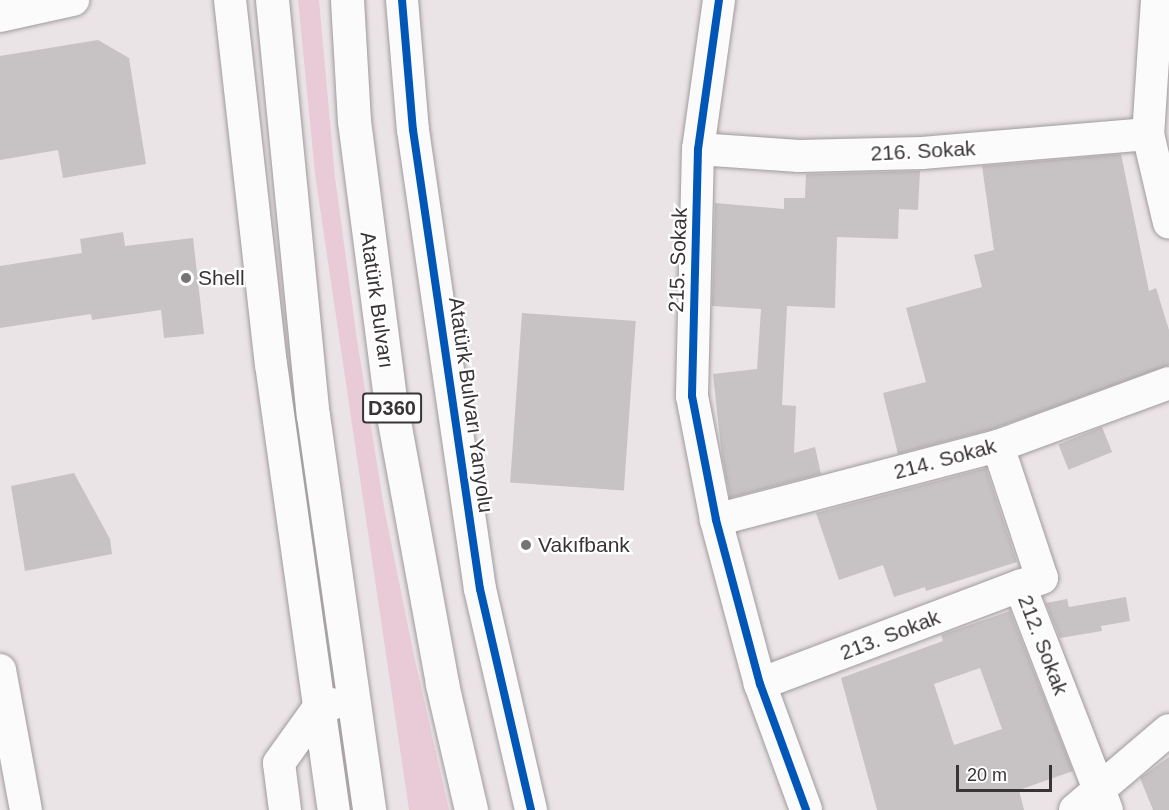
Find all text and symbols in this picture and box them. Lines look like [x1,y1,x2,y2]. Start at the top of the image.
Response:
street label: 216. Sokak [870,136,976,166]
street label: 215. Sokak [664,207,692,313]
street label: Atatürk Bulvarı [355,230,399,370]
place label: Shell [198,265,245,291]
marker: Shell [179,271,193,285]
street label: Atatürk Bulvarı Yanyolu [443,295,499,515]
road number: D360 [362,391,422,425]
street label: 214. Sokak [891,433,999,485]
place label: Vakıfbank [538,532,630,558]
marker: Vakıfbank [519,538,533,552]
street label: 212. Sokak [1012,591,1074,699]
street label: 213. Sokak [836,604,944,666]
scale bar [959,753,1055,791]
text: 20 m [967,765,1007,785]

